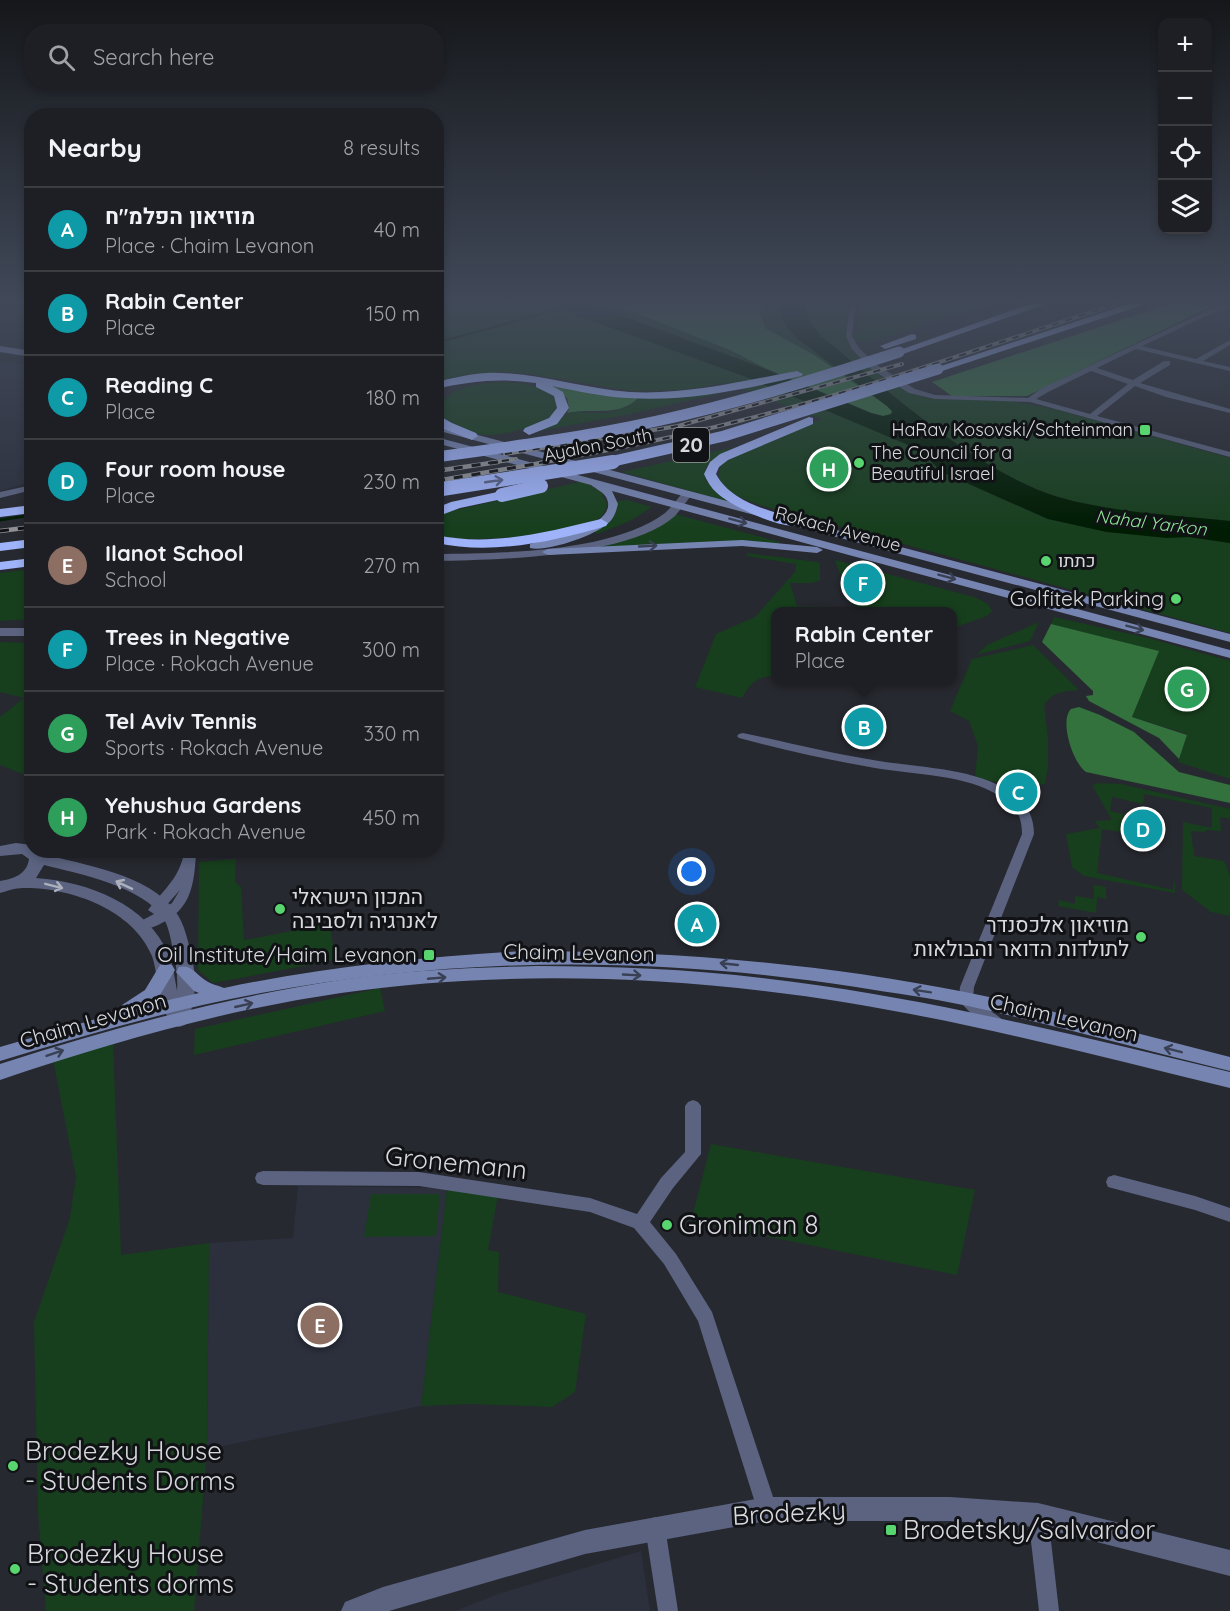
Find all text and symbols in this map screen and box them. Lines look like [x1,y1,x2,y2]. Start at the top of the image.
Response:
map controls [1158,18,1212,234]
button: + [1158,18,1212,72]
search box [24,24,444,90]
icon: search [45,41,78,74]
text: Search here [93,43,214,71]
button: − [1158,72,1212,126]
button: locate [1158,126,1212,180]
text: Nearby [48,131,142,164]
text: 8 results [343,135,420,160]
button: layers [1158,180,1212,234]
text: מוזיאון הפלמ"ח [105,202,255,230]
text: A [61,217,74,242]
text: 40 m [374,217,420,242]
text: Place · Chaim Levanon [105,233,314,258]
text: Rabin Center [105,287,244,315]
text: B [61,301,74,326]
text: 150 m [366,301,420,326]
text: Place [105,315,155,340]
text: Reading C [105,371,213,399]
text: C [61,385,74,410]
text: 180 m [366,385,420,410]
text: Place [105,399,155,424]
place label: HaRav Kosovski/Schteinman [891,418,1133,441]
street label: Ayalon South [542,423,654,466]
marker: HaRav Kosovski/Schteinman [1138,423,1152,437]
road number: 20 [673,428,709,462]
place label: The Council for a Beautiful Israel [871,441,1012,485]
pin: H [810,446,848,492]
text: Four room house [105,455,285,483]
marker: The Council for a Beautiful Israel [852,456,866,470]
text: D [60,469,75,494]
text: 230 m [363,469,420,494]
one-way arrow [484,476,504,487]
text: Place [105,483,155,508]
street label: Rokach Avenue [773,501,904,556]
water label: Nahal Yarkon [1094,504,1209,541]
one-way arrow [728,515,747,527]
text: Ilanot School [105,539,244,567]
one-way arrow [637,541,657,552]
place label: כתתו [1058,549,1095,572]
text: E [62,553,73,578]
text: 270 m [363,553,420,578]
marker: כתתו [1039,554,1053,568]
pin: F [844,560,882,606]
text: School [105,567,167,592]
one-way arrow [937,572,956,583]
place label: Golfitek Parking [1010,585,1164,611]
marker: Golfitek Parking [1169,592,1183,606]
popup [771,607,957,685]
text: Rabin Center [795,620,933,648]
text: Trees in Negative [105,623,290,651]
one-way arrow [1125,623,1144,634]
text: F [62,637,73,662]
text: 300 m [362,637,420,662]
text: Place [795,648,845,673]
text: Place · Rokach Avenue [105,651,314,676]
pin: G [1168,666,1206,712]
pin: B [844,704,884,750]
text: Tel Aviv Tennis [105,707,257,735]
text: G [61,721,74,746]
text: 330 m [363,721,420,746]
text: Sports · Rokach Avenue [105,735,323,760]
pin: C [998,770,1038,814]
text: Yehushua Gardens [105,791,301,819]
text: H [60,805,75,830]
text: 450 m [363,805,420,830]
pin: D [1124,806,1162,852]
text: Park · Rokach Avenue [105,819,306,844]
your location [677,857,706,886]
one-way arrow [116,878,134,890]
one-way arrow [44,880,63,892]
place label: המכון הישראלי לאנרגיה ולסביבה [292,883,438,933]
marker: המכון הישראלי לאנרגיה ולסביבה [273,902,287,916]
pin: A [678,902,716,946]
place label: מוזיאון אלכסנדר לתולדות הדואר והבולאות [914,911,1129,961]
marker: מוזיאון אלכסנדר לתולדות הדואר והבולאות [1134,930,1148,944]
street label: Chaim Levanon [503,938,655,966]
place label: Oil Institute/Haim Levanon [157,941,417,967]
marker: Oil Institute/Haim Levanon [422,948,436,962]
one-way arrow [720,958,739,969]
one-way arrow [622,969,641,980]
one-way arrow [427,972,447,983]
one-way arrow [913,986,932,997]
street label: Chaim Levanon [16,987,169,1053]
street label: Chaim Levanon [988,987,1141,1047]
one-way arrow [234,999,254,1010]
one-way arrow [1164,1043,1183,1055]
one-way arrow [45,1047,64,1058]
street label: Gronemann [383,1139,529,1186]
place label: Groniman 8 [679,1208,818,1241]
marker: Groniman 8 [660,1218,674,1232]
pin: E [300,1302,340,1348]
place label: Brodezky House - Students Dorms [25,1434,235,1497]
marker: Brodezky House - Students Dorms [6,1459,20,1473]
street label: Brodezky [731,1493,847,1532]
place label: Brodetsky/Salvardor [903,1513,1155,1546]
marker: Brodetsky/Salvardor [884,1523,898,1537]
place label: Brodezky House - Students dorms [27,1537,234,1600]
marker: Brodezky House - Students dorms [8,1562,22,1576]

